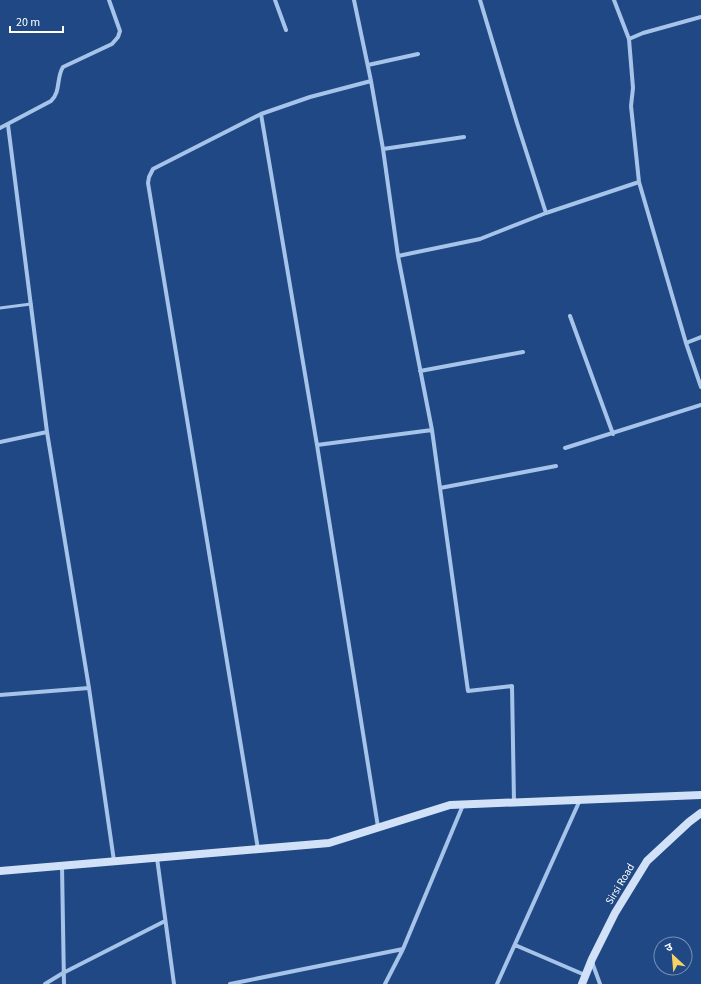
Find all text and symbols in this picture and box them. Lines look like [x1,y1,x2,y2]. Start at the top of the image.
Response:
scale bar [10,8,63,34]
text: 20 m [16,14,40,31]
street label: Sirsi Road [602,861,638,907]
north arrow [653,936,693,976]
text: उ [663,939,676,956]

